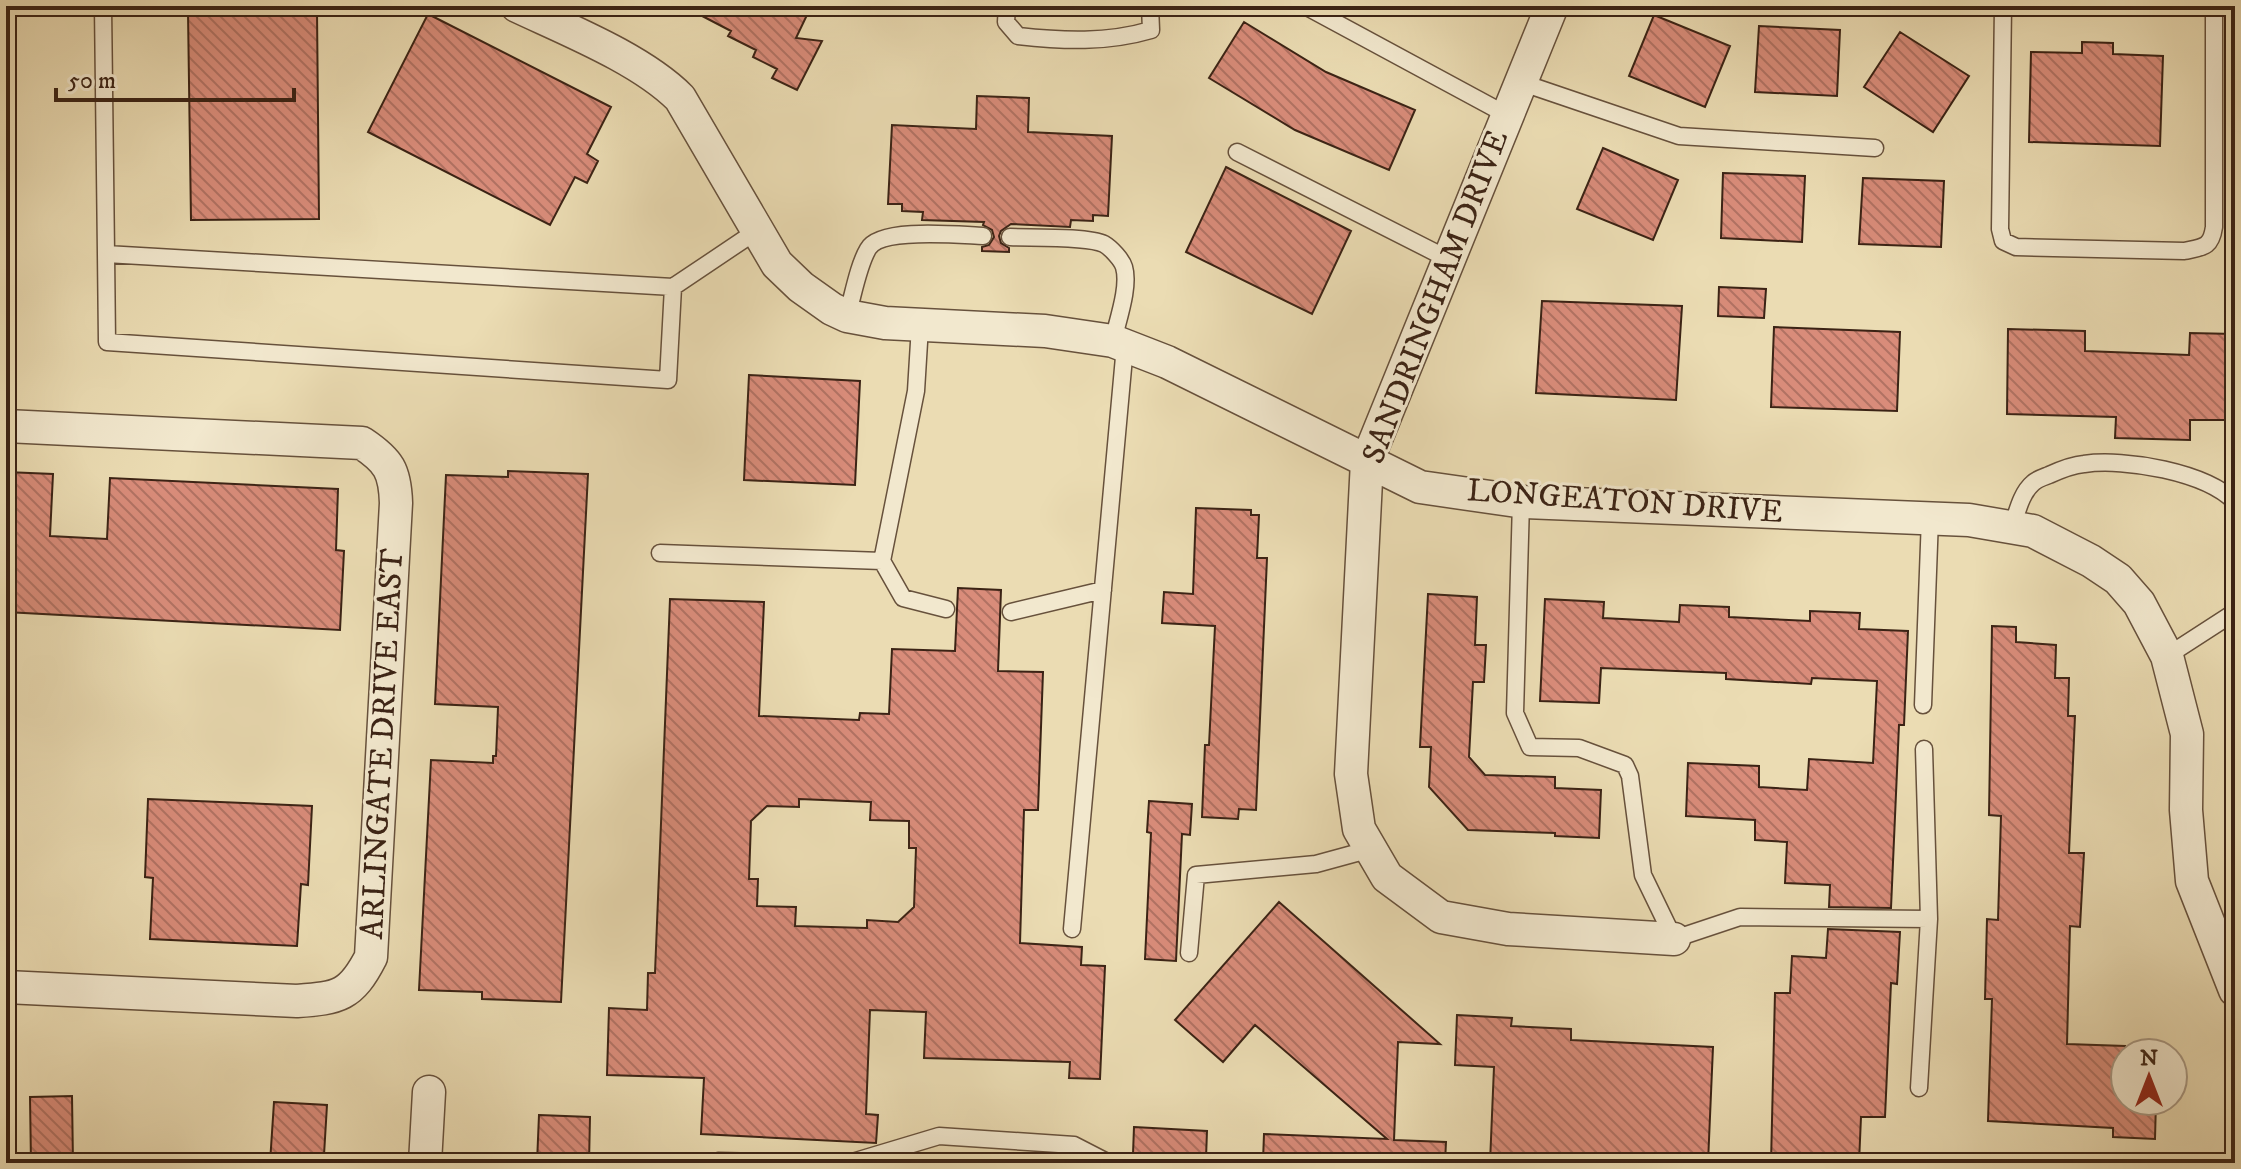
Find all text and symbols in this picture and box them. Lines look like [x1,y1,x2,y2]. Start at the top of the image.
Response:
scale bar [56,52,294,102]
text: 50 m [68,66,116,96]
street label: SANDRINGHAM DRIVE [1354,125,1518,469]
street label: LONGEATON DRIVE [1466,471,1784,533]
street label: ARLINGATE DRIVE EAST [353,548,413,940]
north arrow [2109,1037,2189,1117]
text: N [2140,1045,2158,1072]

